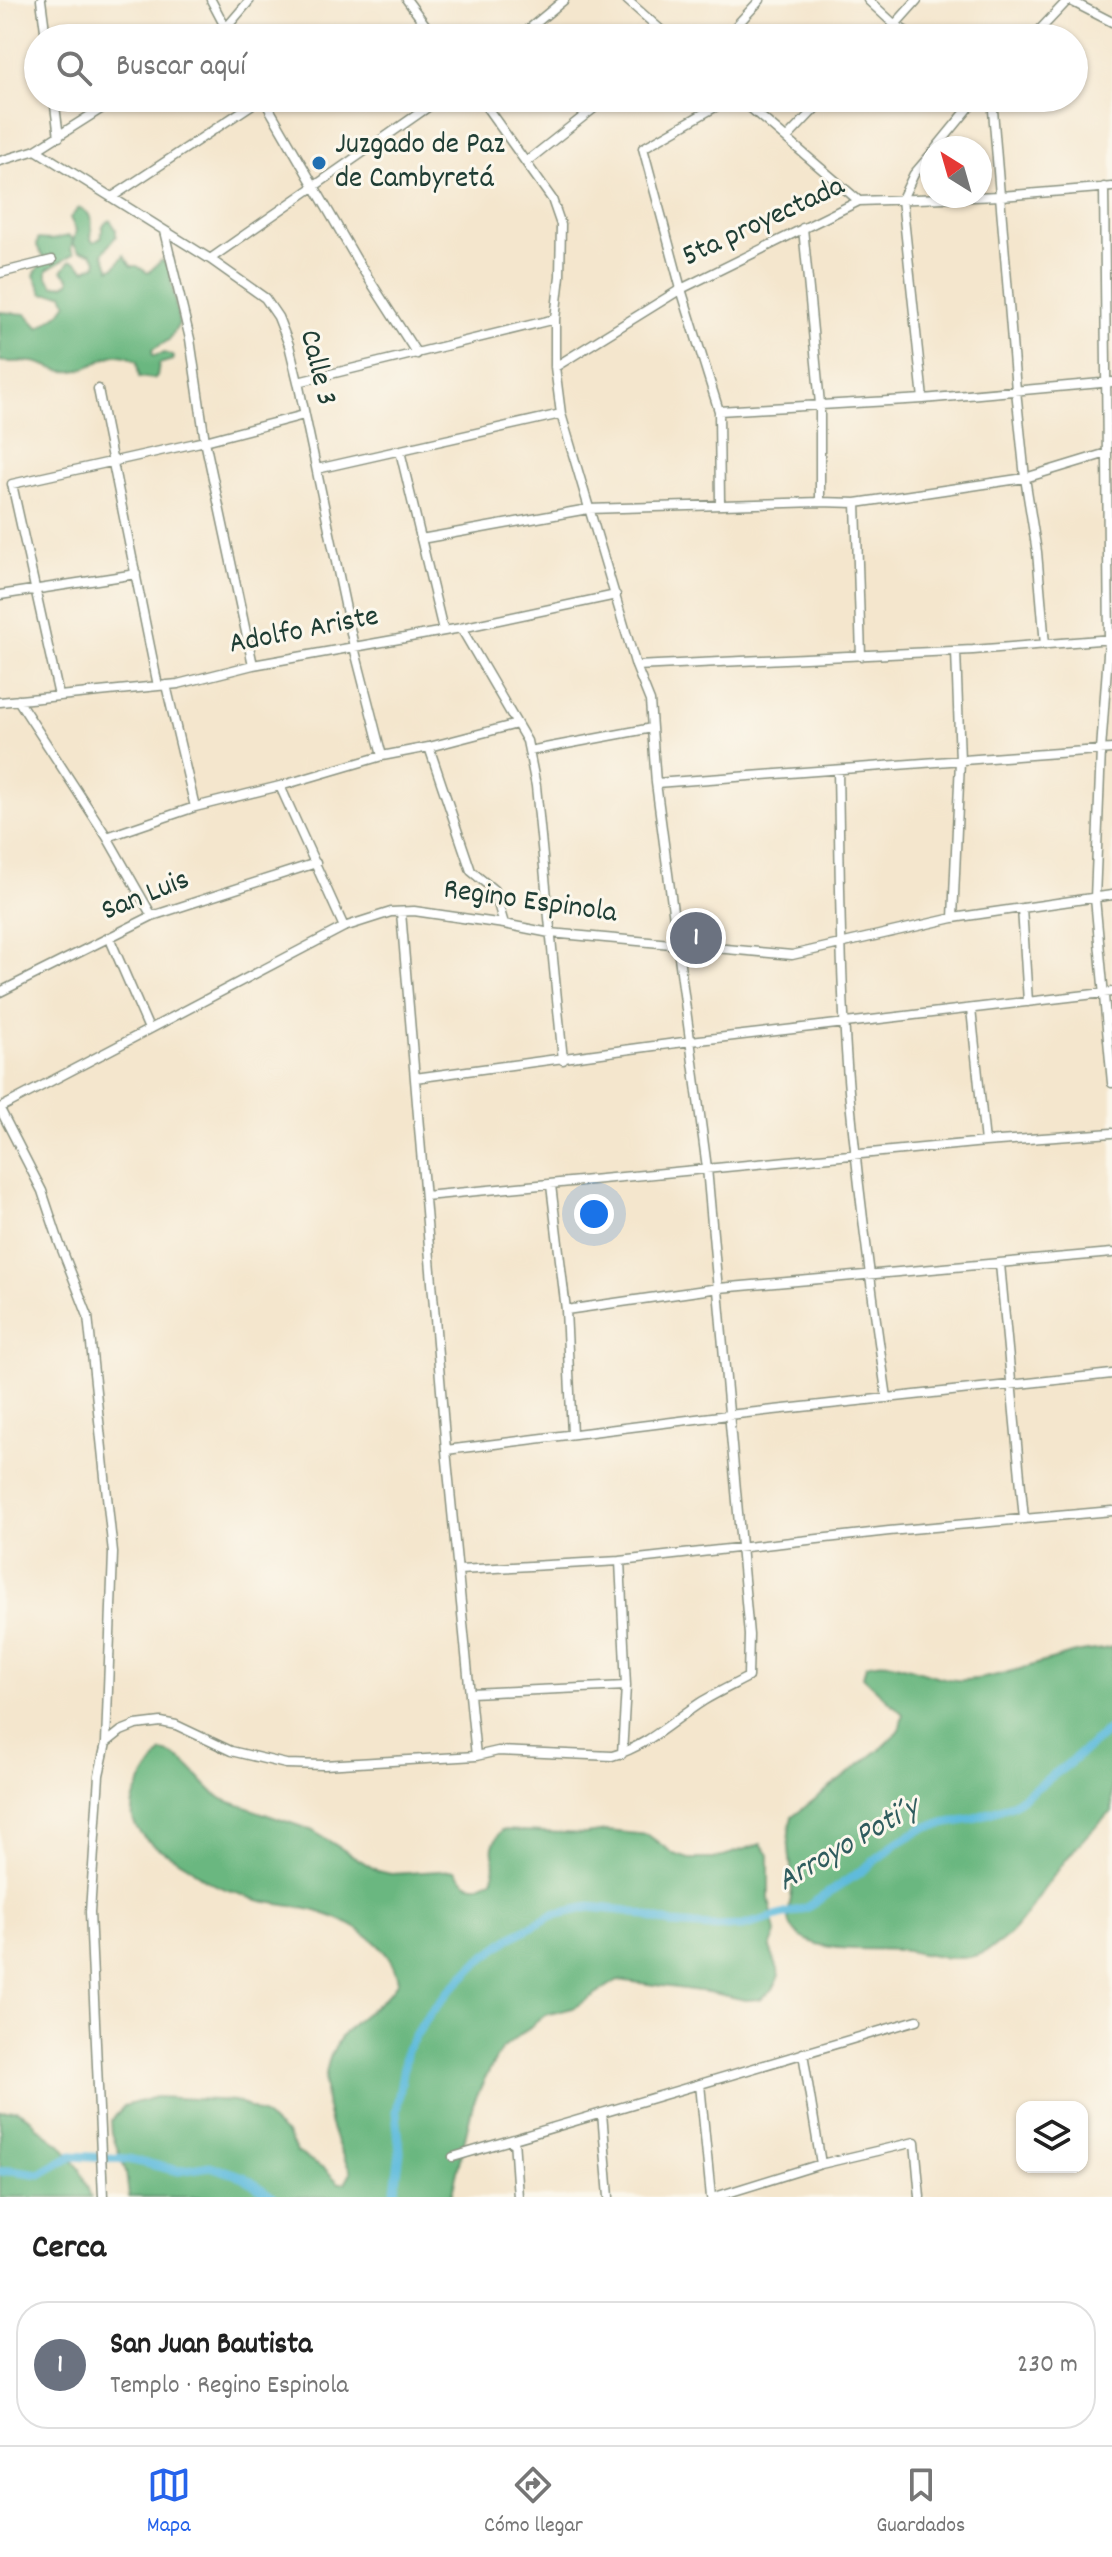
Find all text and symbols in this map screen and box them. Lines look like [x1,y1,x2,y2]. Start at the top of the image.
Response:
search box [24,24,1088,112]
icon: search [52,46,96,90]
text: Buscar aquí [116,47,246,90]
place label: Juzgado de Paz de Cambyretá [335,125,506,202]
north arrow [920,136,992,208]
marker: Juzgado de Paz de Cambyretá [310,154,328,172]
street label: 5ta proyectada [676,166,853,279]
street label: Calle 3 [286,326,346,410]
street label: Adolfo Ariste [225,596,383,668]
street label: San Luis [96,860,196,934]
street label: Regino Espinola [441,870,620,937]
pin: 1 [670,908,722,968]
your location [574,1194,614,1234]
water label: Arroyo Poti´y [769,1785,932,1905]
map controls [1016,2101,1088,2173]
button: layers [1016,2101,1088,2173]
text: Cerca [32,2225,106,2274]
text: San Juan Bautista [110,2325,312,2368]
text: 1 [57,2347,63,2384]
text: 230 m [1017,2347,1078,2384]
text: Templo · Regino Espinola [110,2368,349,2405]
tab: Mapa [147,2463,191,2542]
tab: Cómo llegar [484,2463,583,2542]
tab: Guardados [876,2463,965,2542]

